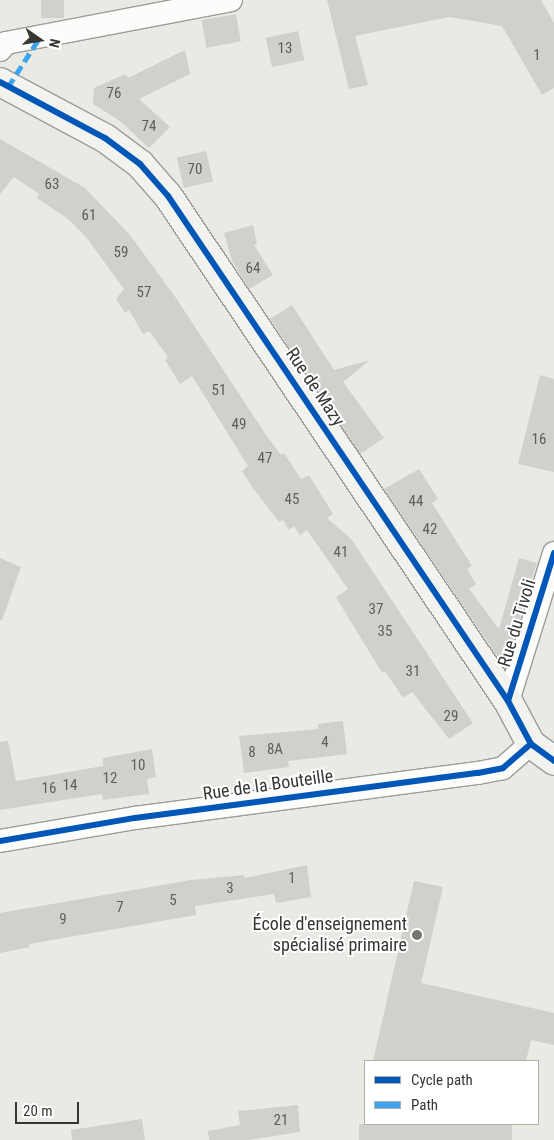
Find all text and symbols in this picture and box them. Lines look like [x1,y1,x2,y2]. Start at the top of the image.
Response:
north arrow [15,15,65,65]
text: N [46,37,63,49]
house number: 13 [278,40,292,58]
house number: 1 [533,47,541,65]
house number: 76 [107,85,121,103]
house number: 74 [142,118,156,136]
house number: 70 [188,161,202,179]
house number: 63 [45,176,59,194]
house number: 61 [82,207,96,225]
house number: 59 [114,244,128,262]
house number: 64 [246,260,260,278]
house number: 57 [137,284,151,302]
street label: Rue de Mazy [281,344,349,430]
house number: 51 [212,382,226,400]
house number: 49 [232,416,246,434]
house number: 16 [532,431,546,449]
house number: 47 [258,450,272,468]
house number: 45 [285,491,299,509]
house number: 44 [409,493,423,511]
house number: 42 [423,521,437,539]
house number: 41 [334,544,348,562]
street label: Rue du Tivoli [493,576,541,670]
house number: 37 [369,601,383,619]
house number: 35 [378,623,392,641]
house number: 31 [406,663,420,681]
house number: 29 [444,708,458,726]
house number: 4 [321,734,329,752]
house number: 8A [267,741,283,759]
house number: 8 [248,744,256,762]
house number: 10 [131,757,145,775]
street label: Rue de la Bouteille [201,765,335,805]
house number: 12 [103,770,117,788]
house number: 14 [63,777,77,795]
house number: 16 [42,780,56,798]
house number: 1 [288,870,296,888]
house number: 3 [226,880,234,898]
house number: 5 [169,892,177,910]
house number: 7 [116,899,124,917]
house number: 9 [59,911,67,929]
place label: École d'enseignement spécialisé primaire [253,914,407,956]
marker: École d'enseignement spécialisé primaire [411,929,423,941]
legend [364,1060,539,1125]
text: Cycle path [411,1071,473,1089]
scale bar [18,1092,81,1124]
text: Path [411,1096,438,1114]
text: 20 m [23,1102,53,1120]
house number: 21 [274,1112,288,1130]

